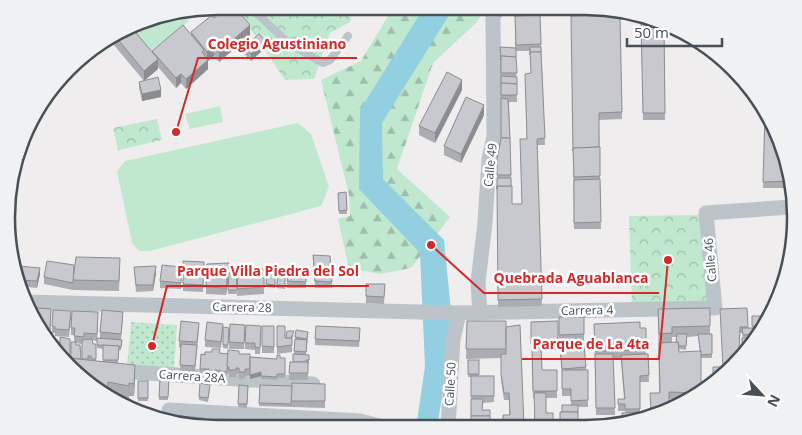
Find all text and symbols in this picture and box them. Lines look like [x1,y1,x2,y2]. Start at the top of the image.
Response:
scale bar [627,15,722,47]
text: 50 m [634,22,669,42]
callout: Colegio Agustiniano [198,29,357,58]
text: Colegio Agustiniano [208,34,347,53]
street label: Calle 49 [479,142,501,188]
street label: Calle 46 [700,237,720,283]
callout: Parque Villa Piedra del Sol [167,257,369,286]
text: Parque Villa Piedra del Sol [177,261,359,280]
callout: Quebrada Aguablanca [484,264,659,293]
text: Quebrada Aguablanca [494,268,648,287]
street label: Carrera 28 [212,298,272,316]
street label: Carrera 4 [561,301,613,319]
callout: Parque de La 4ta [522,330,659,359]
text: Parque de La 4ta [533,334,649,353]
street label: Calle 50 [440,362,460,406]
street label: Carrera 28A [158,365,226,387]
north arrow [737,370,787,420]
text: N [763,392,785,410]

